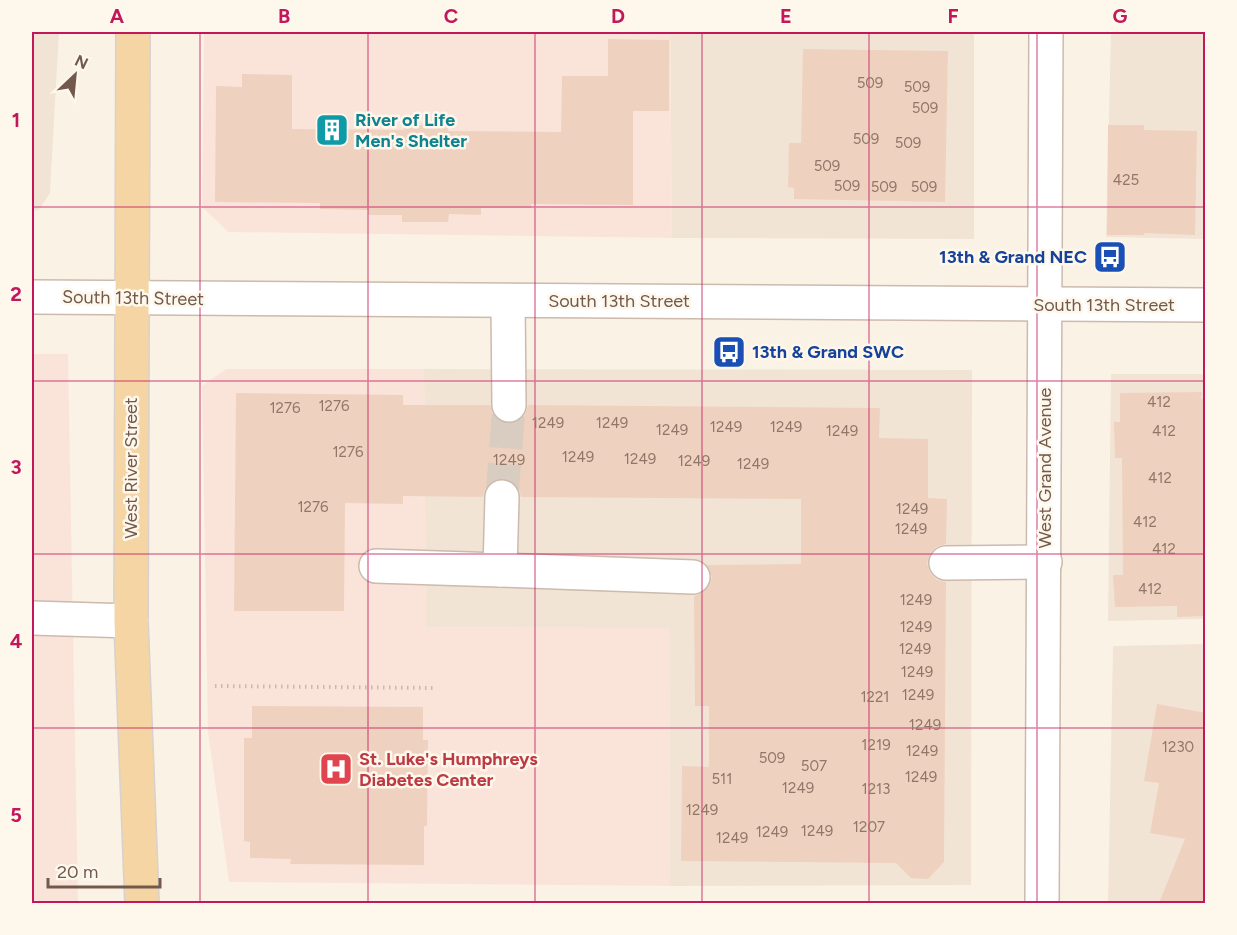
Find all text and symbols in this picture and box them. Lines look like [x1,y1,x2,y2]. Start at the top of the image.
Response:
text: A [110,4,125,28]
text: B [278,4,290,28]
text: C [444,4,458,28]
text: D [611,4,625,28]
text: E [780,4,792,28]
text: F [947,4,959,28]
text: G [1113,4,1128,28]
north arrow [45,45,105,105]
text: N [72,51,91,73]
house number: 509 [857,74,883,92]
house number: 509 [904,78,930,96]
house number: 509 [912,99,938,117]
text: 1 [12,108,20,132]
place label: River of Life Men's Shelter [355,109,467,152]
building icon: River of Life Men's Shelter [314,112,350,148]
house number: 509 [853,130,879,148]
house number: 509 [895,134,921,152]
house number: 509 [814,157,840,175]
house number: 425 [1113,171,1139,189]
house number: 509 [834,177,860,195]
house number: 509 [871,178,897,196]
house number: 509 [911,178,937,196]
bus stop icon: 13th & Grand NEC [1092,239,1128,275]
place label: 13th & Grand NEC [939,246,1087,268]
text: 2 [10,282,22,306]
street label: South 13th Street [62,286,204,310]
street label: South 13th Street [548,290,690,312]
street label: South 13th Street [1033,294,1175,316]
bus stop icon: 13th & Grand SWC [711,334,747,370]
place label: 13th & Grand SWC [752,341,904,363]
street label: West Grand Avenue [1034,387,1056,548]
house number: 412 [1147,393,1171,411]
street label: West River Street [120,397,142,539]
house number: 1276 [318,397,350,415]
house number: 1276 [269,399,301,417]
house number: 1249 [532,414,564,432]
house number: 1249 [596,414,628,432]
house number: 1249 [710,418,742,436]
house number: 1249 [770,418,802,436]
house number: 1249 [656,421,688,439]
house number: 1249 [826,422,858,440]
house number: 412 [1152,422,1176,440]
house number: 1276 [332,443,364,461]
house number: 1249 [562,448,594,466]
house number: 1249 [624,450,656,468]
house number: 1249 [493,451,525,469]
house number: 1249 [678,452,710,470]
text: 3 [10,455,22,479]
house number: 1249 [737,455,769,473]
house number: 412 [1148,469,1172,487]
house number: 1276 [297,498,329,516]
house number: 1249 [896,500,928,518]
house number: 412 [1133,513,1157,531]
house number: 1249 [895,520,927,538]
house number: 412 [1152,540,1176,558]
house number: 412 [1138,580,1162,598]
house number: 1249 [900,591,932,609]
house number: 1249 [900,618,932,636]
text: 4 [10,629,23,653]
house number: 1249 [899,640,931,658]
house number: 1249 [901,663,933,681]
house number: 1249 [902,686,934,704]
house number: 1221 [860,688,890,706]
house number: 1249 [909,716,941,734]
house number: 1219 [861,736,891,754]
house number: 1230 [1162,738,1194,756]
house number: 1249 [906,742,938,760]
place label: St. Luke's Humphreys Diabetes Center [359,748,538,791]
house number: 509 [759,749,785,767]
hospital icon: St. Luke's Humphreys Diabetes Center [318,751,354,787]
house number: 507 [801,757,827,775]
house number: 1249 [905,768,937,786]
house number: 511 [711,770,733,788]
house number: 1249 [782,779,814,797]
house number: 1213 [862,780,890,798]
house number: 1249 [686,801,718,819]
text: 5 [10,803,22,827]
house number: 1207 [853,818,885,836]
house number: 1249 [801,822,833,840]
house number: 1249 [756,823,788,841]
house number: 1249 [716,829,748,847]
scale bar [48,851,160,889]
text: 20 m [57,861,98,883]

